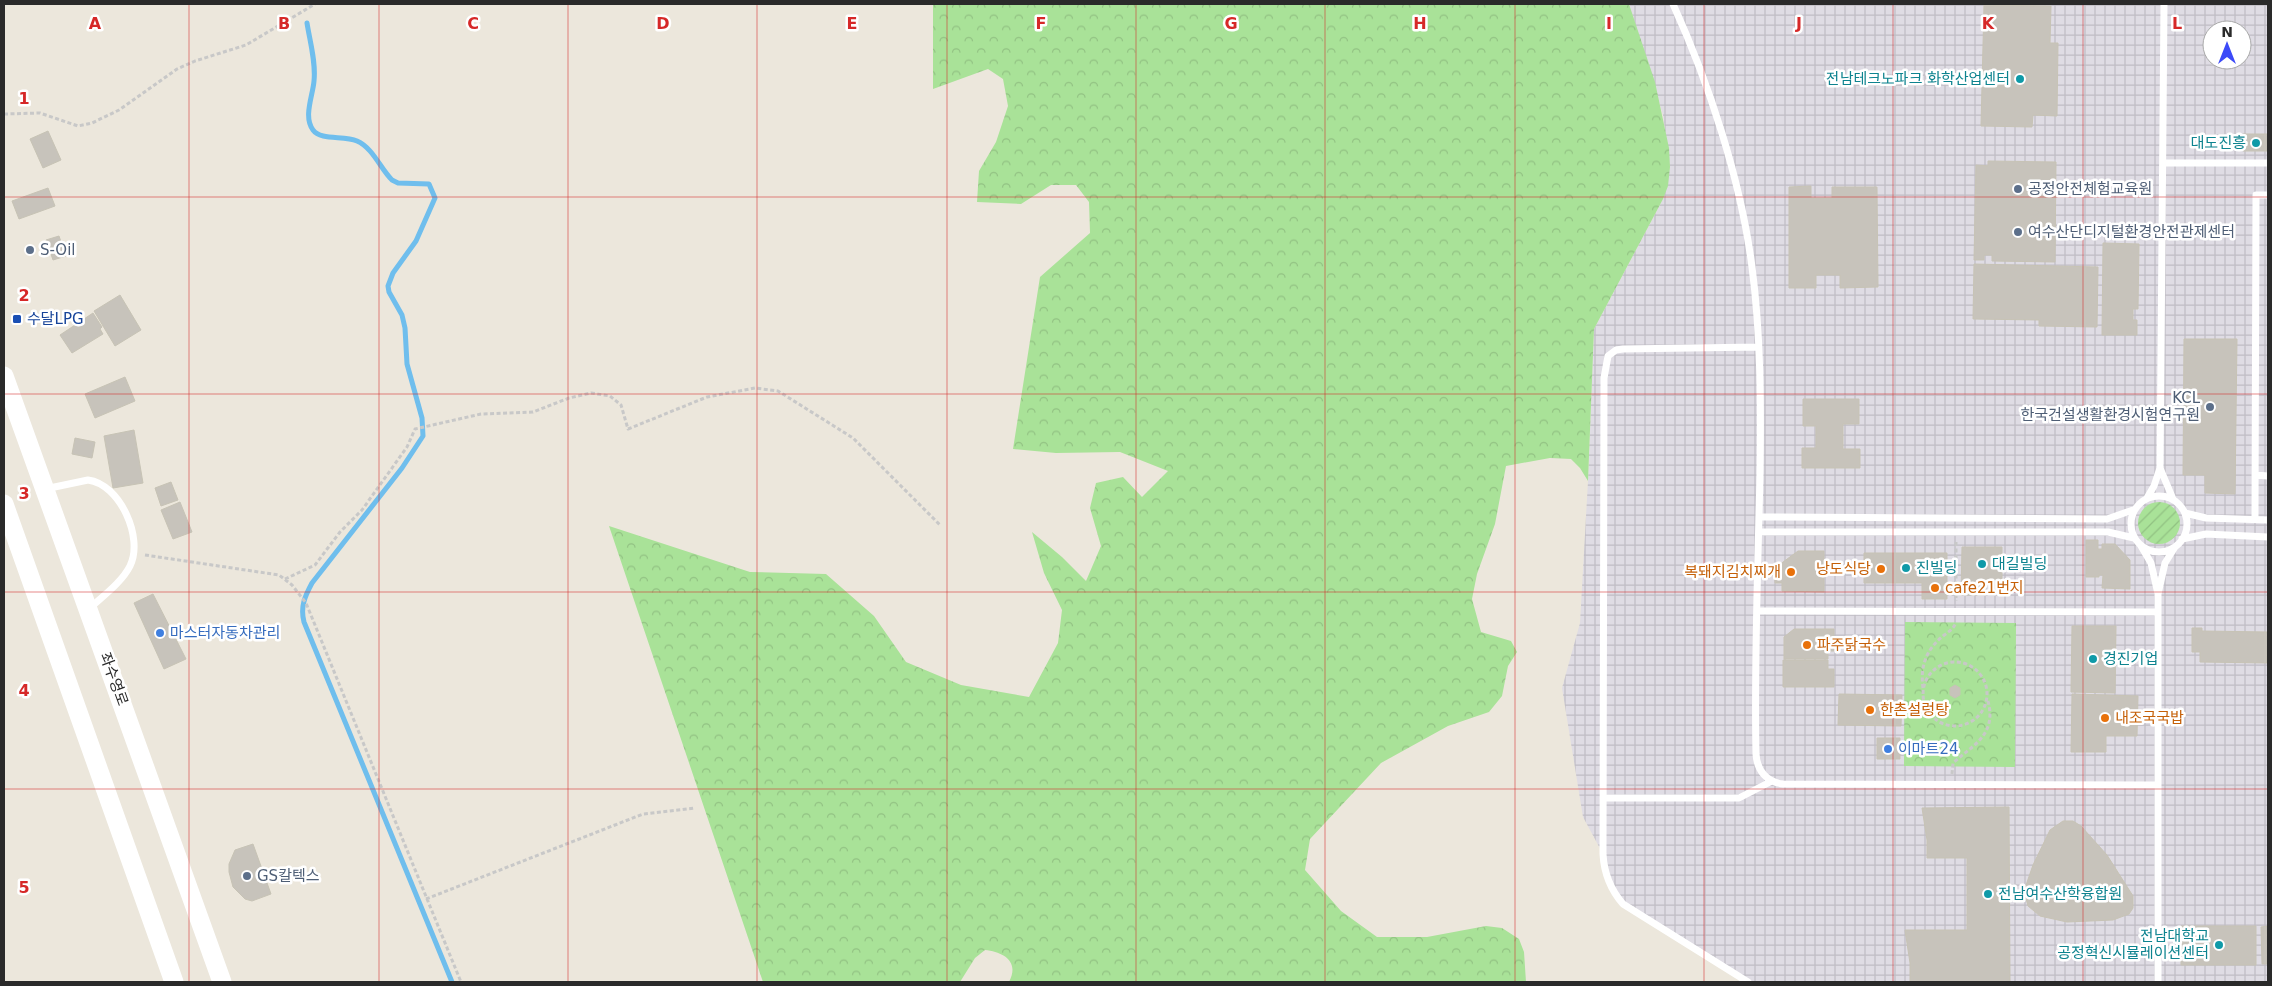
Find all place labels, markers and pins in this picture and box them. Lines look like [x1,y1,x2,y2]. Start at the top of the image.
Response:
place label: 전남테크노파크 화학산업센터 [1826,70,2010,88]
marker: 전남테크노파크 화학산업센터 [2014,73,2026,85]
place label: 대도진흥 [2191,134,2246,152]
marker: 대도진흥 [2250,137,2262,149]
place label: 공정안전체험교육원 [2028,180,2152,198]
marker: 공정안전체험교육원 [2012,183,2024,195]
place label: 여수산단디지털환경안전관제센터 [2028,223,2235,241]
marker: 여수산단디지털환경안전관제센터 [2012,226,2024,238]
place label: S-Oil [40,241,76,259]
marker: S-Oil [24,244,36,256]
place label: 수달LPG [27,310,84,328]
marker: 수달LPG [11,313,23,325]
place label: KCL 한국건설생활환경시험연구원 [2021,389,2201,424]
marker: KCL 한국건설생활환경시험연구원 [2204,401,2216,413]
place label: 대길빌딩 [1992,555,2047,573]
marker: 대길빌딩 [1976,558,1988,570]
place label: 진빌딩 [1916,559,1957,577]
place label: 낭도식당 [1816,560,1871,578]
marker: 진빌딩 [1900,562,1912,574]
place label: 복돼지김치찌개 [1684,563,1781,581]
marker: 낭도식당 [1875,563,1887,575]
marker: 복돼지김치찌개 [1785,566,1797,578]
place label: cafe21번지 [1945,579,2024,597]
marker: cafe21번지 [1929,582,1941,594]
place label: 마스터자동차관리 [170,624,280,642]
marker: 마스터자동차관리 [154,627,166,639]
place label: 파주닭국수 [1817,636,1886,654]
marker: 파주닭국수 [1801,639,1813,651]
place label: 경진기업 [2103,650,2158,668]
marker: 경진기업 [2087,653,2099,665]
place label: 한촌설렁탕 [1880,701,1949,719]
marker: 한촌설렁탕 [1864,704,1876,716]
place label: 내조국국밥 [2115,709,2184,727]
marker: 내조국국밥 [2099,712,2111,724]
place label: 이마트24 [1898,740,1959,758]
marker: 이마트24 [1882,743,1894,755]
place label: GS칼텍스 [257,867,320,885]
marker: GS칼텍스 [241,870,253,882]
place label: 전남여수산학융합원 [1998,885,2122,903]
marker: 전남여수산학융합원 [1982,888,1994,900]
place label: 전남대학교 공정혁신시뮬레이션센터 [2057,927,2209,962]
marker: 전남대학교 공정혁신시뮬레이션센터 [2213,939,2225,951]

